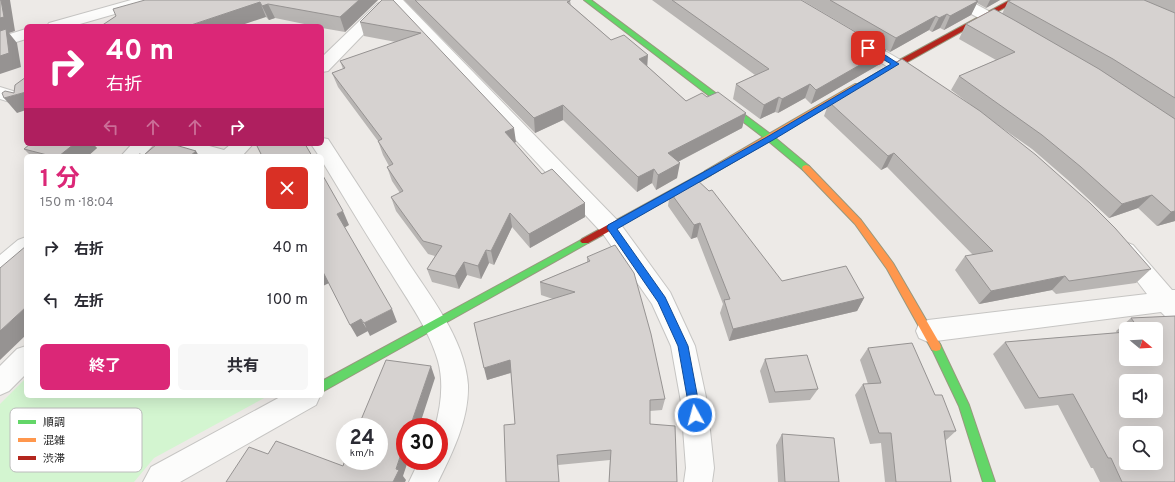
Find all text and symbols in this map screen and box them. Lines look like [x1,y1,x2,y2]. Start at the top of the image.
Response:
pin [851,31,885,65]
text: 40 m [106,34,174,70]
icon: arrive [857,37,879,59]
icon: right [40,40,92,92]
text: 右折 [106,74,142,97]
icon: left [100,116,122,138]
icon: ahead [142,116,164,138]
icon: ahead [184,116,206,138]
icon: right [226,116,248,138]
text: 1 分 [40,165,80,195]
button: close [266,167,308,209]
text: 150 m · 18:04 [40,195,114,211]
icon: right [40,237,62,259]
text: 40 m [273,239,308,258]
text: 右折 [74,241,104,260]
icon: left [40,289,62,311]
text: 100 m [267,291,308,310]
text: 左折 [74,293,104,312]
north arrow [1119,322,1163,366]
map controls [1119,322,1163,470]
button: 終了 [40,344,170,390]
button: 共有 [178,344,308,390]
button: sound [1119,374,1163,418]
position arrow [674,394,716,436]
legend [10,408,142,472]
text: 順調 [43,416,65,430]
speed limit sign: 30 [396,418,448,470]
text: 24 [349,426,375,452]
button: search [1119,426,1163,470]
text: 混雑 [43,434,65,448]
text: km/h [350,447,374,460]
text: 渋滞 [43,452,65,466]

